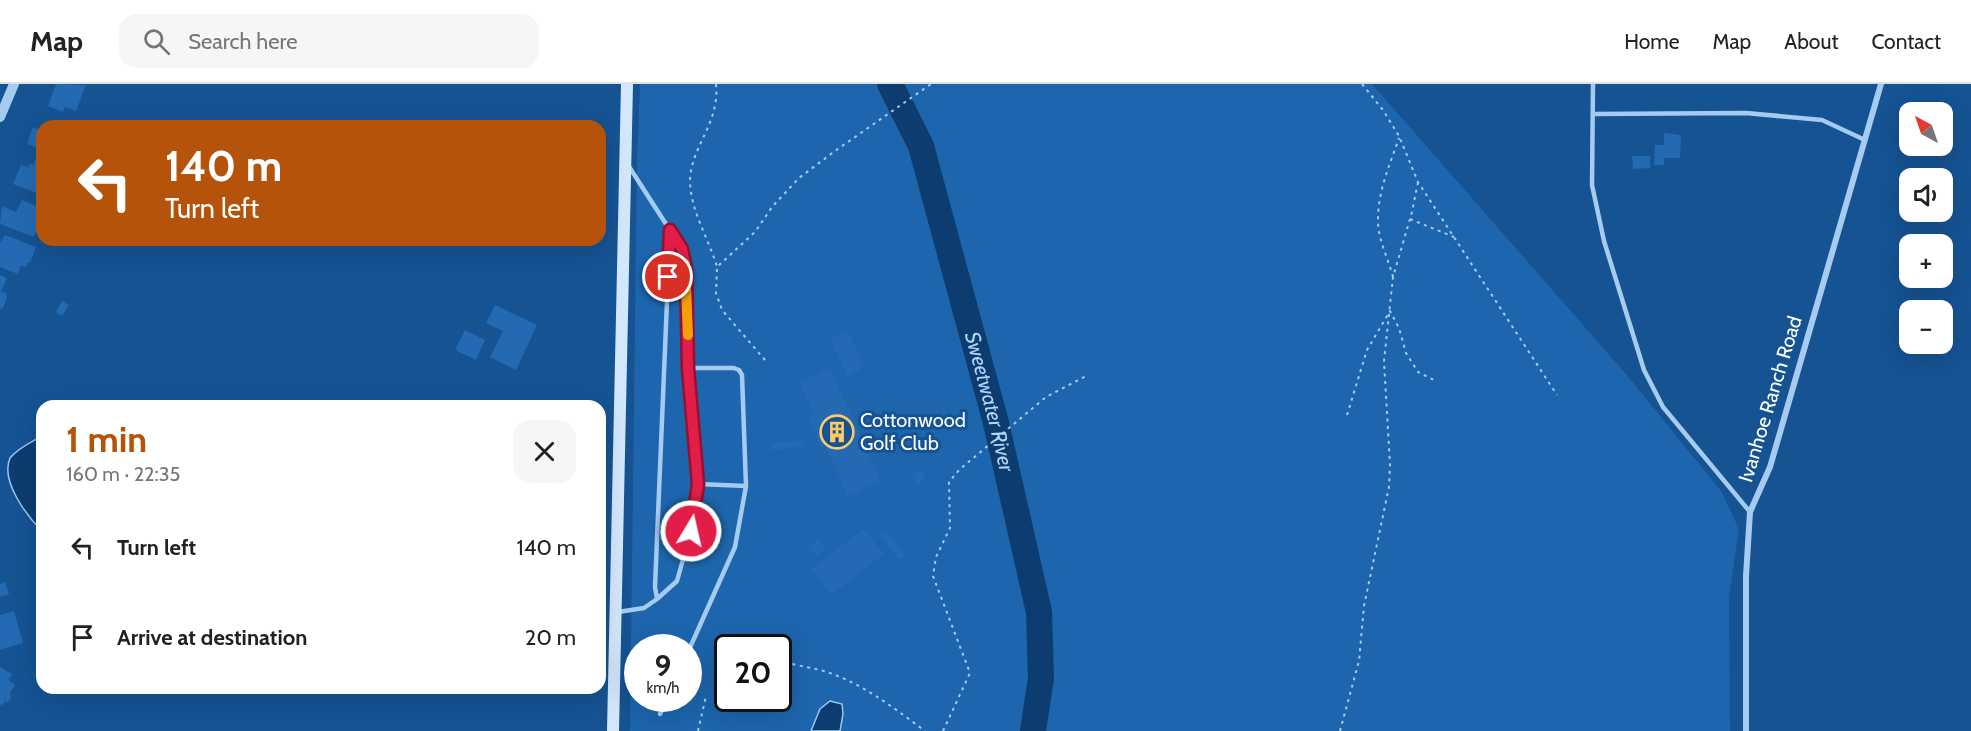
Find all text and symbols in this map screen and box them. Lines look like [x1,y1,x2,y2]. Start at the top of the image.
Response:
search box [119,14,539,68]
text: Map [30,24,83,58]
icon: search [140,25,173,58]
text: Search here [188,28,297,55]
text: Home [1624,29,1680,54]
text: Map [1713,29,1751,54]
text: About [1784,29,1838,54]
text: Contact [1871,29,1941,54]
north arrow [1899,102,1953,156]
map controls [1899,102,1953,354]
text: 140 m [165,140,282,192]
icon: left [66,144,144,222]
button: sound [1899,168,1953,222]
text: Turn left [165,192,259,225]
button: + [1899,234,1953,288]
pin [642,251,693,302]
icon: arrive [651,260,684,293]
button: − [1899,300,1953,354]
street label: Ivanhoe Ranch Road [1733,313,1807,485]
water label: Sweetwater River [960,329,1020,476]
place label: Cottonwood Golf Club [860,408,966,455]
building icon: Cottonwood Golf Club [819,414,855,450]
text: 1 min [66,417,147,461]
button: close [513,420,576,483]
text: 160 m · 22:35 [66,462,180,486]
position arrow [659,499,723,563]
icon: left [66,531,99,564]
text: Turn left [117,534,196,561]
text: 140 m [517,534,576,561]
icon: arrive [66,621,99,654]
text: Arrive at destination [117,624,307,651]
text: 20 m [525,624,576,651]
speed limit sign: 20 [714,634,792,712]
text: 9 [655,647,671,684]
text: km/h [647,679,679,697]

